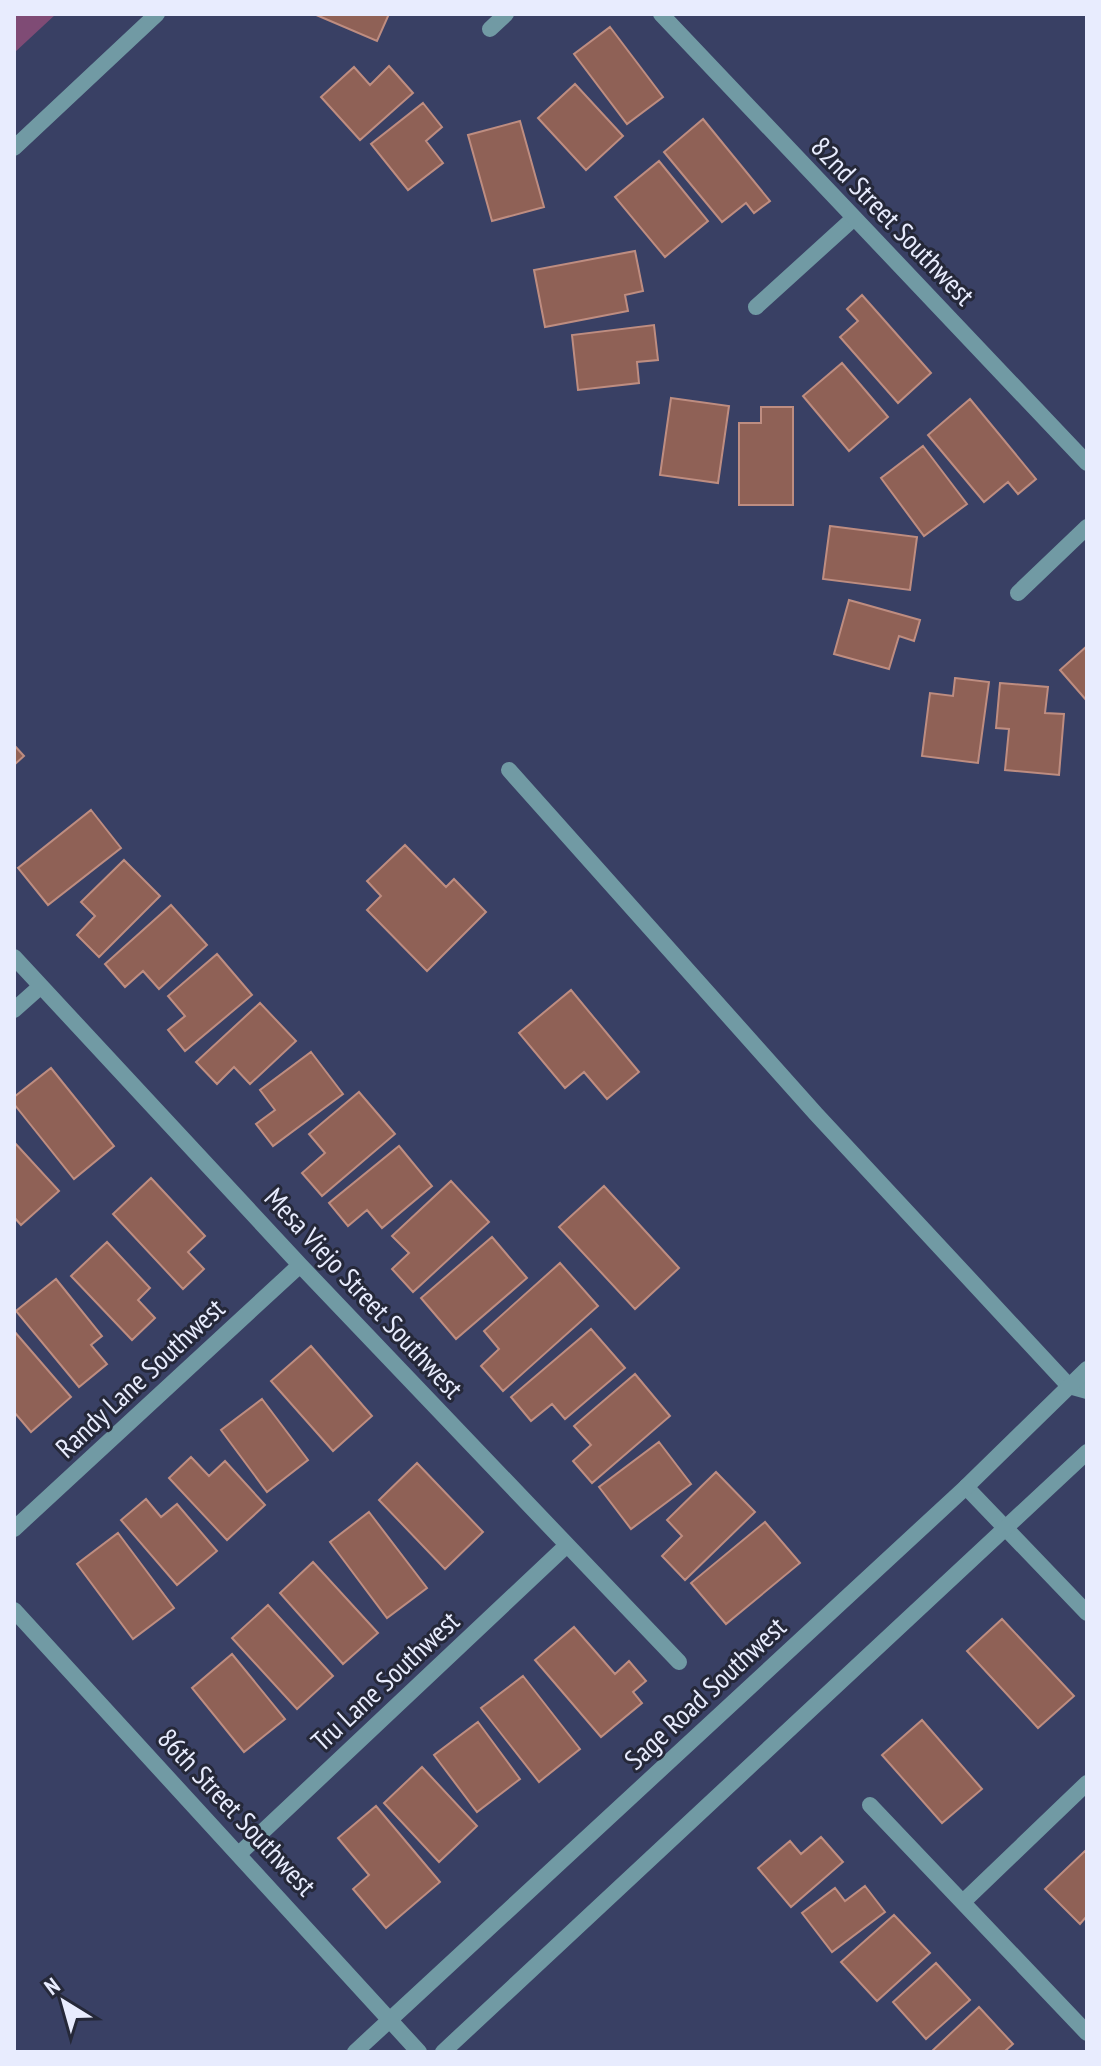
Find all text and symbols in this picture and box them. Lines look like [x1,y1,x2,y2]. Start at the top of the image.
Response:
street label: 82nd Street Southwest [803,128,984,313]
street label: Mesa Viejo Street Southwest [257,1179,472,1406]
street label: Randy Lane Southwest [47,1290,232,1466]
street label: Tru Lane Southwest [303,1602,467,1759]
street label: Sage Road Southwest [616,1608,793,1777]
street label: 86th Street Southwest [150,1720,325,1904]
north arrow [24,1962,104,2042]
text: N [39,1971,65,2001]

